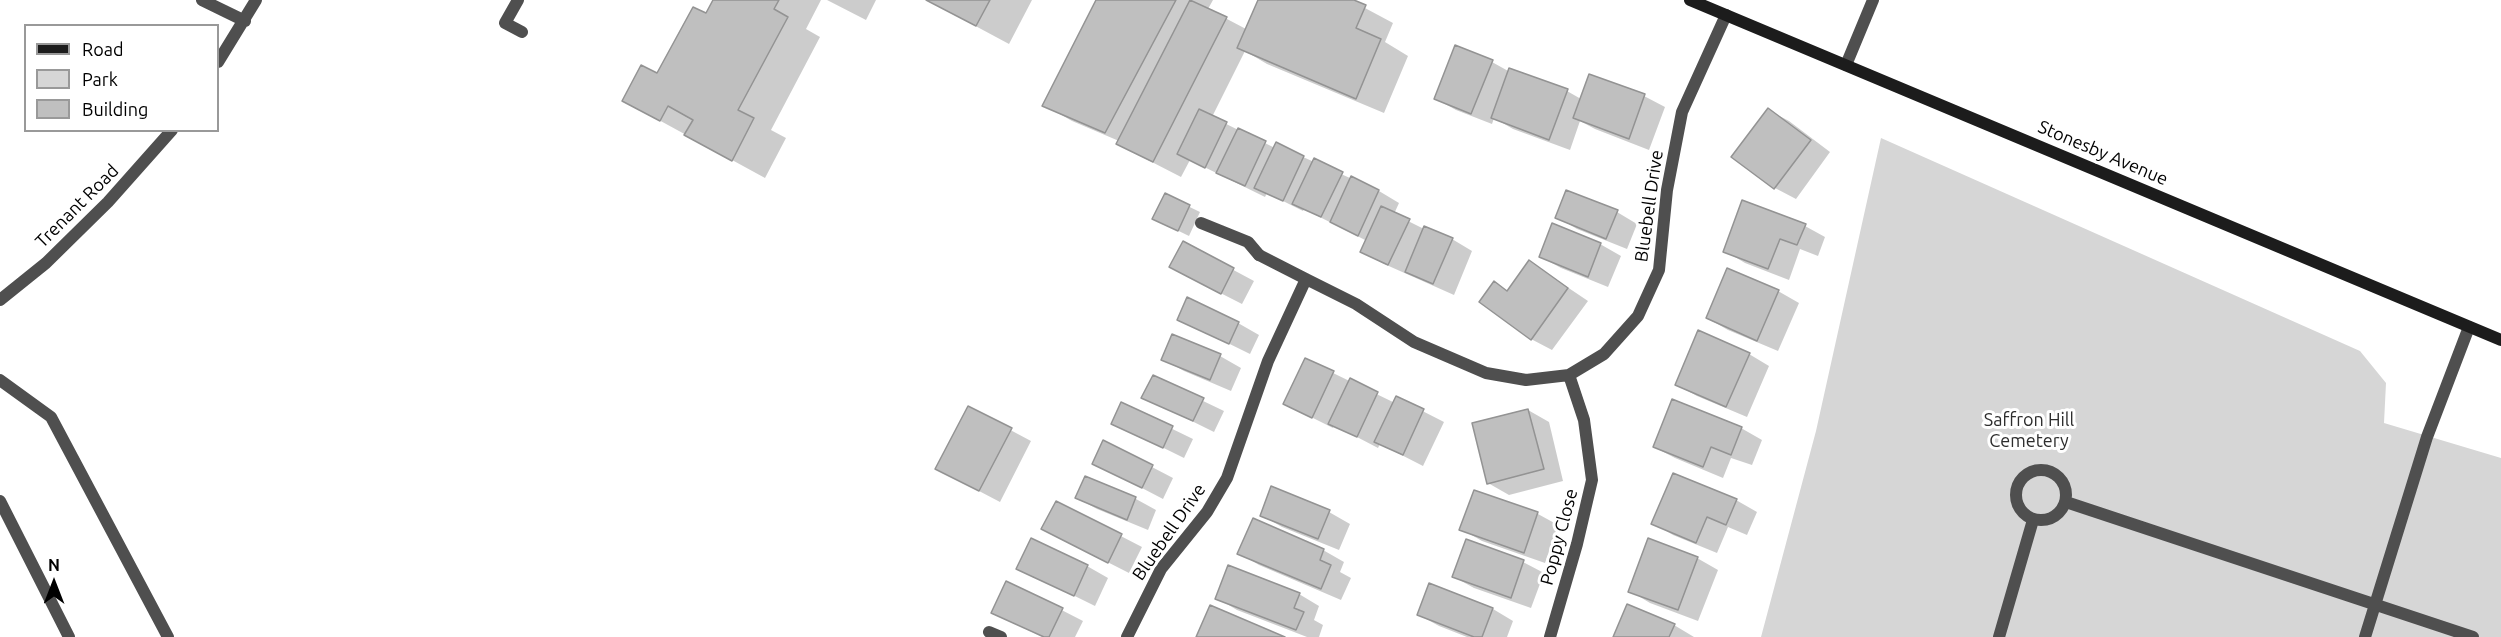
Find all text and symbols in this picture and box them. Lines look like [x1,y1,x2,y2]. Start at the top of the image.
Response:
legend [24,24,219,132]
text: Road [82,39,124,59]
text: Park [82,69,118,89]
text: Building [82,99,148,119]
street label: Stonesby Avenue [2035,116,2171,190]
street label: Bluebell Drive [1630,149,1668,263]
street label: Trenant Road [31,160,123,252]
park label: Saffron Hill Cemetery [1984,409,2074,452]
street label: Bluebell Drive [1128,480,1210,584]
street label: Poppy Close [1536,486,1582,588]
north arrow [24,553,84,613]
text: N [48,556,60,574]

